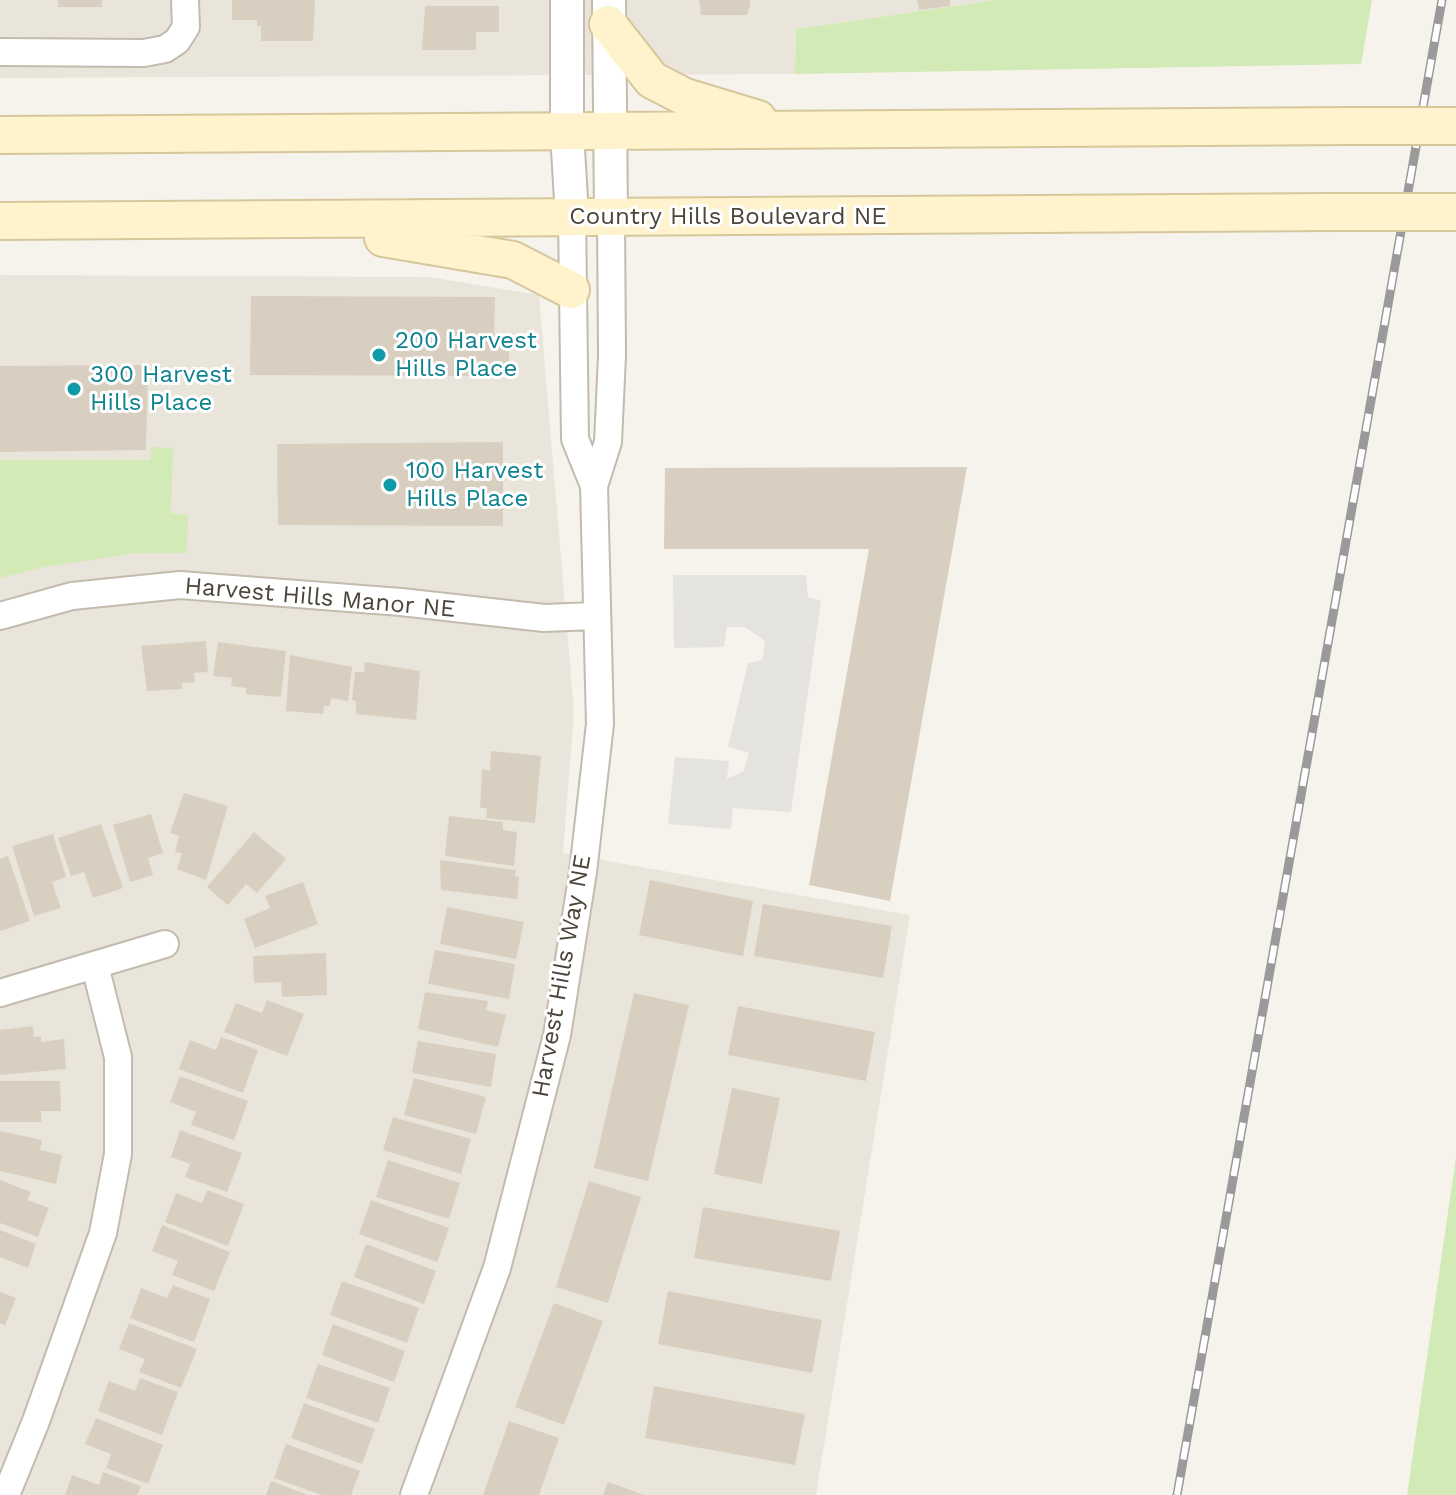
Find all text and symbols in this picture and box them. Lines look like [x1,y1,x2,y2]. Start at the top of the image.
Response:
street label: Country Hills Boulevard NE [569,203,887,231]
place label: 200 Harvest Hills Place [395,327,537,383]
marker: 200 Harvest Hills Place [370,346,388,364]
place label: 300 Harvest Hills Place [90,361,232,417]
marker: 300 Harvest Hills Place [65,380,83,398]
place label: 100 Harvest Hills Place [406,457,543,513]
marker: 100 Harvest Hills Place [381,476,399,494]
street label: Harvest Hills Manor NE [183,572,457,624]
street label: Harvest Hills Way NE [526,852,598,1100]

